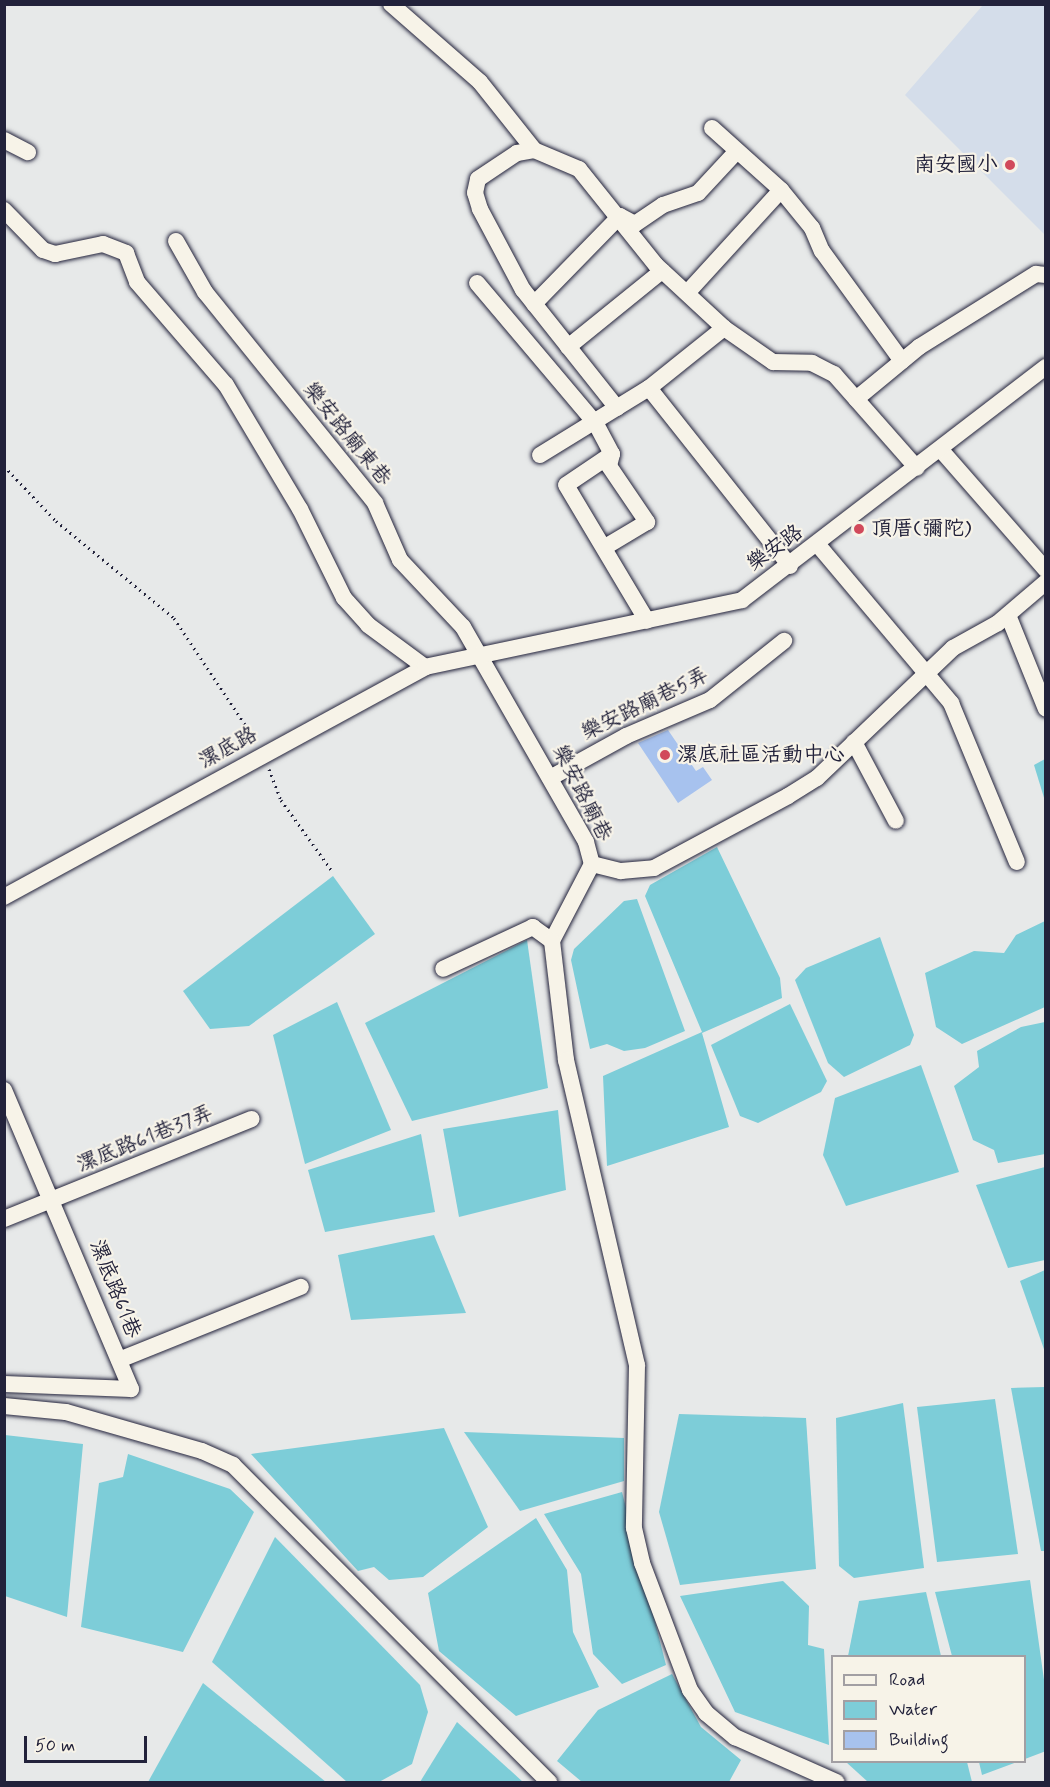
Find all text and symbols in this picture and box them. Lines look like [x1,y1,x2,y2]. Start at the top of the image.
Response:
place label: 南安國小 [914,152,998,178]
marker: 南安國小 [1003,158,1017,172]
street label: 樂安路廟東巷 [298,377,396,491]
place label: 頂厝(彌陀) [871,516,971,542]
street label: 樂安路 [742,519,808,577]
marker: 頂厝(彌陀) [852,522,866,536]
street label: 樂安路廟巷5弄 [577,662,713,746]
street label: 漯底路 [194,722,262,774]
street label: 樂安路廟巷 [547,741,617,845]
place label: 漯底社區活動中心 [677,742,845,768]
marker: 漯底社區活動中心 [658,748,672,762]
street label: 漯底路61巷37弄 [73,1100,217,1178]
street label: 漯底路61巷 [84,1236,146,1342]
legend [831,1655,1026,1763]
text: Road [889,1668,925,1692]
text: Water [889,1698,937,1722]
scale bar [27,1724,150,1762]
text: Building [889,1728,949,1752]
text: 50 m [35,1734,75,1758]

